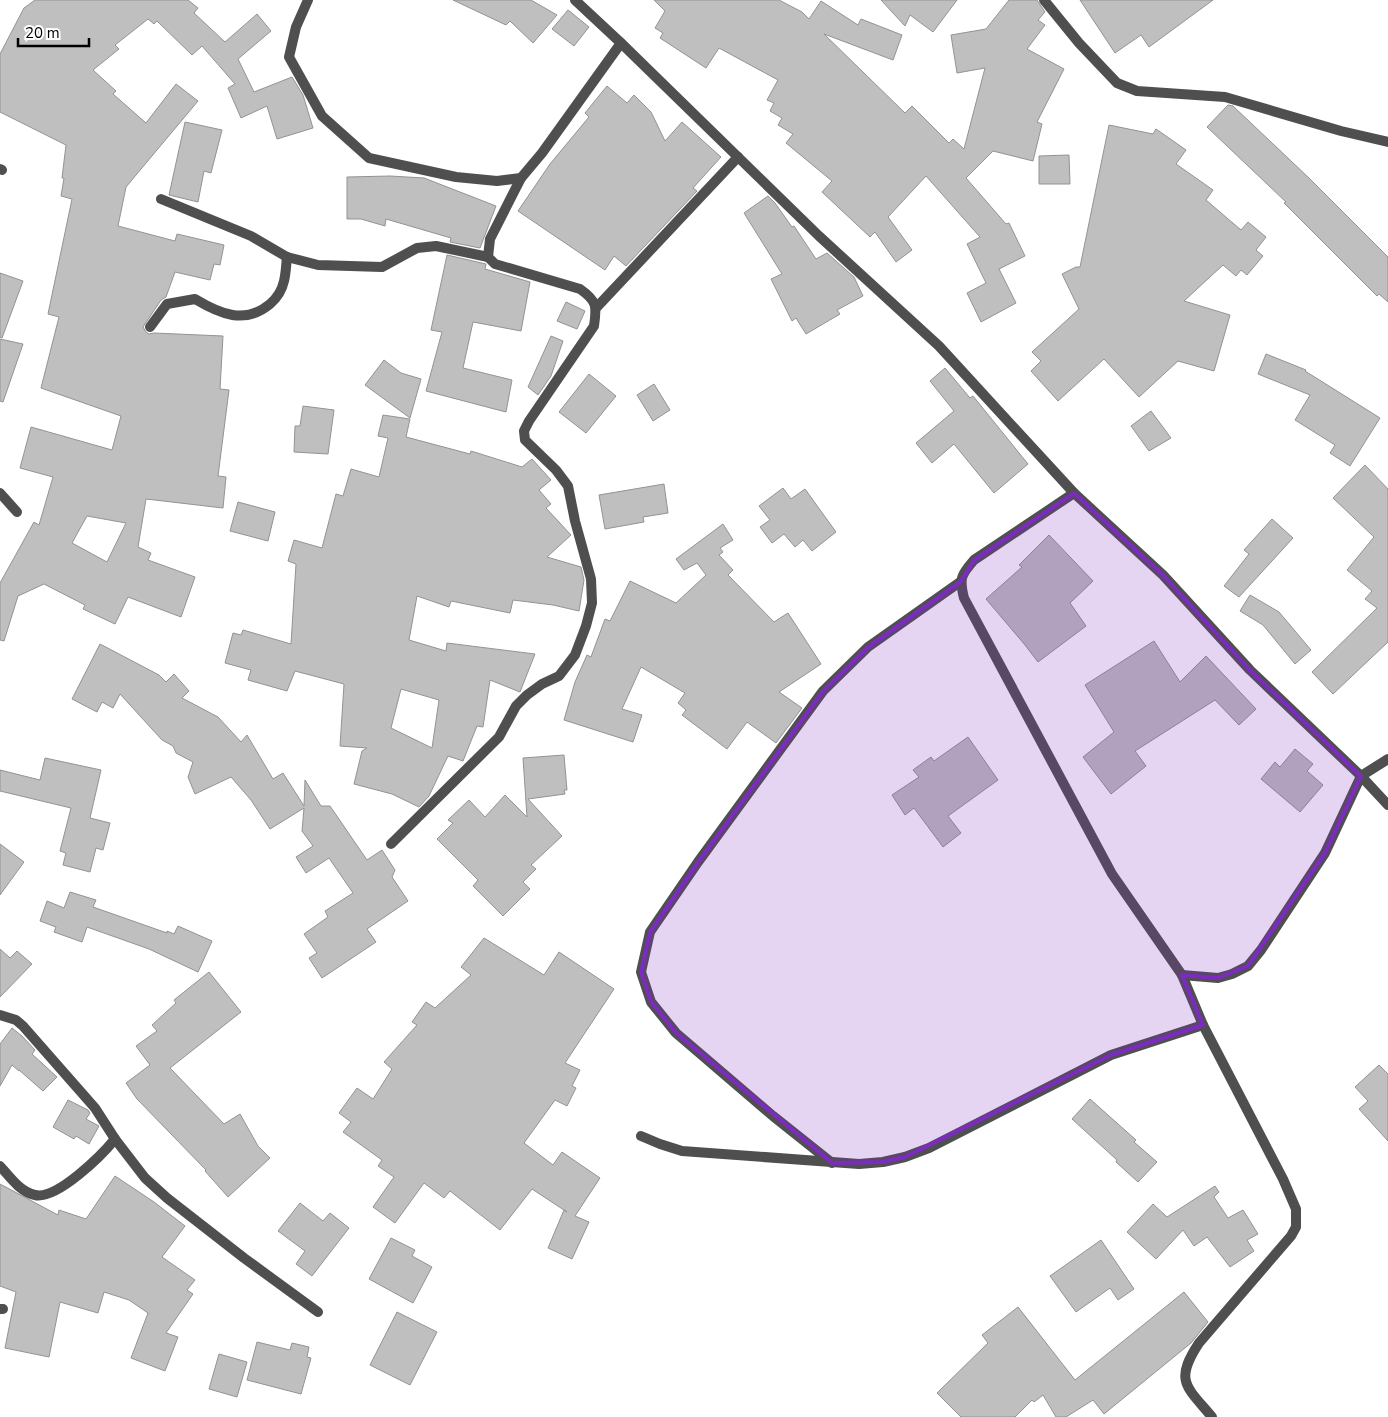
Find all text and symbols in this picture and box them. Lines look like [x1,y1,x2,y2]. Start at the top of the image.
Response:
scale bar [18,15,89,47]
text: 20 m [25,23,60,43]

